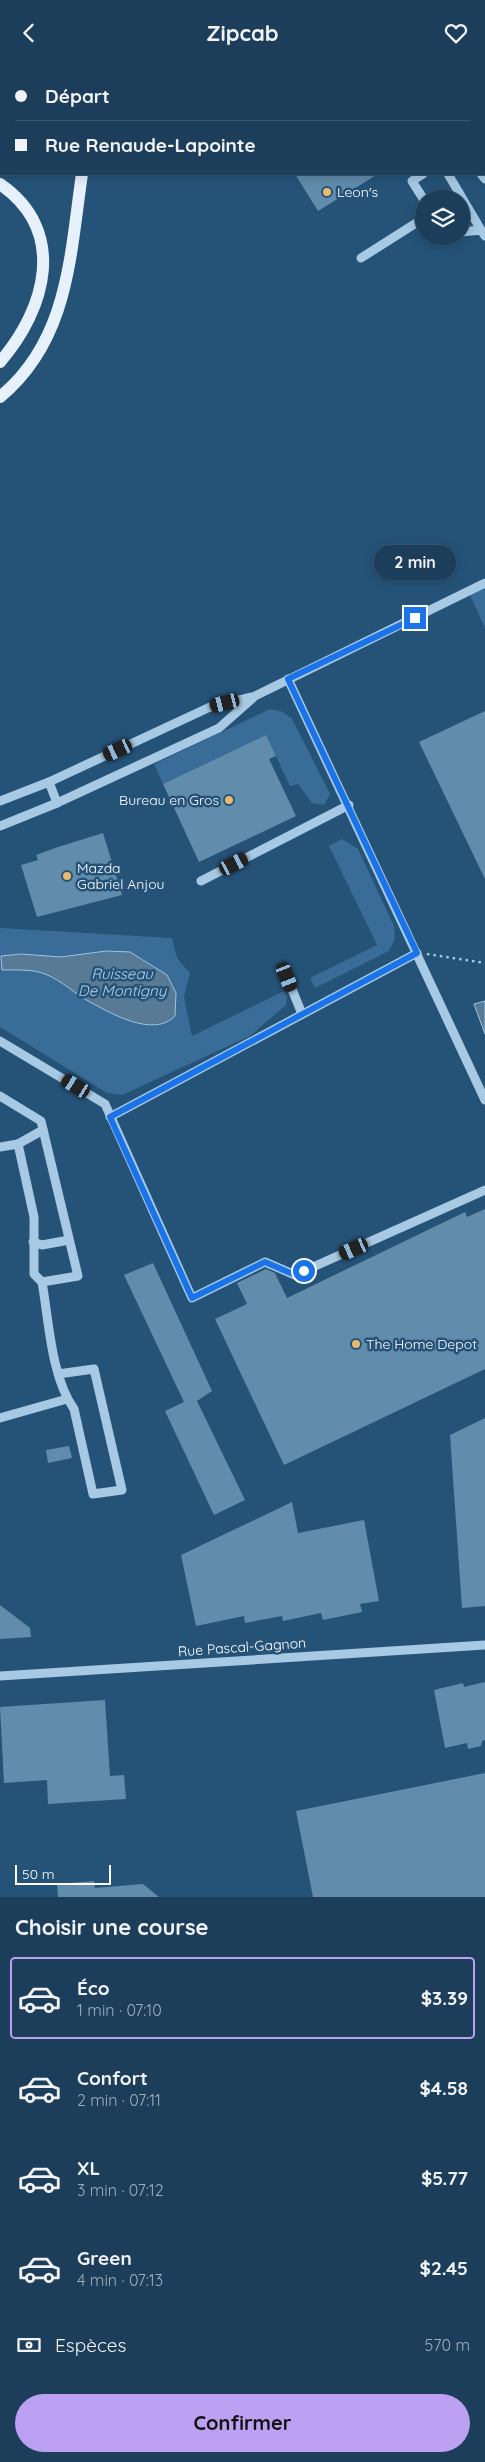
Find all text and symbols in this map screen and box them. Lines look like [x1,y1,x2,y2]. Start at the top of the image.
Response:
icon: back [15,19,43,47]
text: Zipcab [206,19,279,47]
icon: heart [442,19,470,47]
text: Départ [45,84,110,108]
text: Rue Renaude-Lapointe [45,133,256,157]
place label: Leon's [337,183,378,201]
marker: Leon's [321,186,333,198]
map controls [415,190,470,245]
button: layers [415,190,470,245]
callout: 2 min [374,545,456,581]
text: 2 min [394,552,436,572]
route end [404,607,426,629]
car [208,692,241,714]
car [101,737,134,763]
place label: Bureau en Gros [119,791,219,809]
marker: Bureau en Gros [223,794,235,806]
car [217,851,250,877]
place label: Mazda Gabriel Anjou [77,859,165,893]
marker: Mazda Gabriel Anjou [61,870,73,882]
car [274,960,299,994]
water label: Ruisseau De Montigny [78,964,168,1000]
car [59,1072,92,1100]
car [337,1236,370,1262]
route start [293,1260,315,1282]
place label: The Home Depot [366,1335,477,1353]
marker: The Home Depot [350,1338,362,1350]
street label: Rue Pascal-Gagnon [177,1634,307,1660]
scale bar [15,1862,111,1885]
text: 50 m [22,1865,55,1883]
text: Choisir une course [15,1913,209,1941]
icon: car [17,1976,62,2021]
text: Éco [77,1976,110,2000]
text: $3.39 [421,1986,468,2010]
text: 1 min · 07:10 [77,2000,162,2020]
icon: car [17,2066,62,2111]
text: Confort [77,2066,148,2090]
text: $4.58 [419,2076,468,2100]
text: 2 min · 07:11 [77,2090,161,2110]
icon: car [17,2156,62,2201]
text: XL [77,2156,100,2180]
text: $5.77 [421,2166,468,2190]
text: 3 min · 07:12 [77,2180,164,2200]
icon: car [17,2246,62,2291]
text: Green [77,2246,132,2270]
text: $2.45 [420,2256,468,2280]
text: 4 min · 07:13 [77,2270,163,2290]
icon: cash [15,2331,43,2359]
text: Espèces [55,2333,126,2357]
text: 570 m [425,2335,470,2355]
button: Confirmer [15,2394,470,2452]

